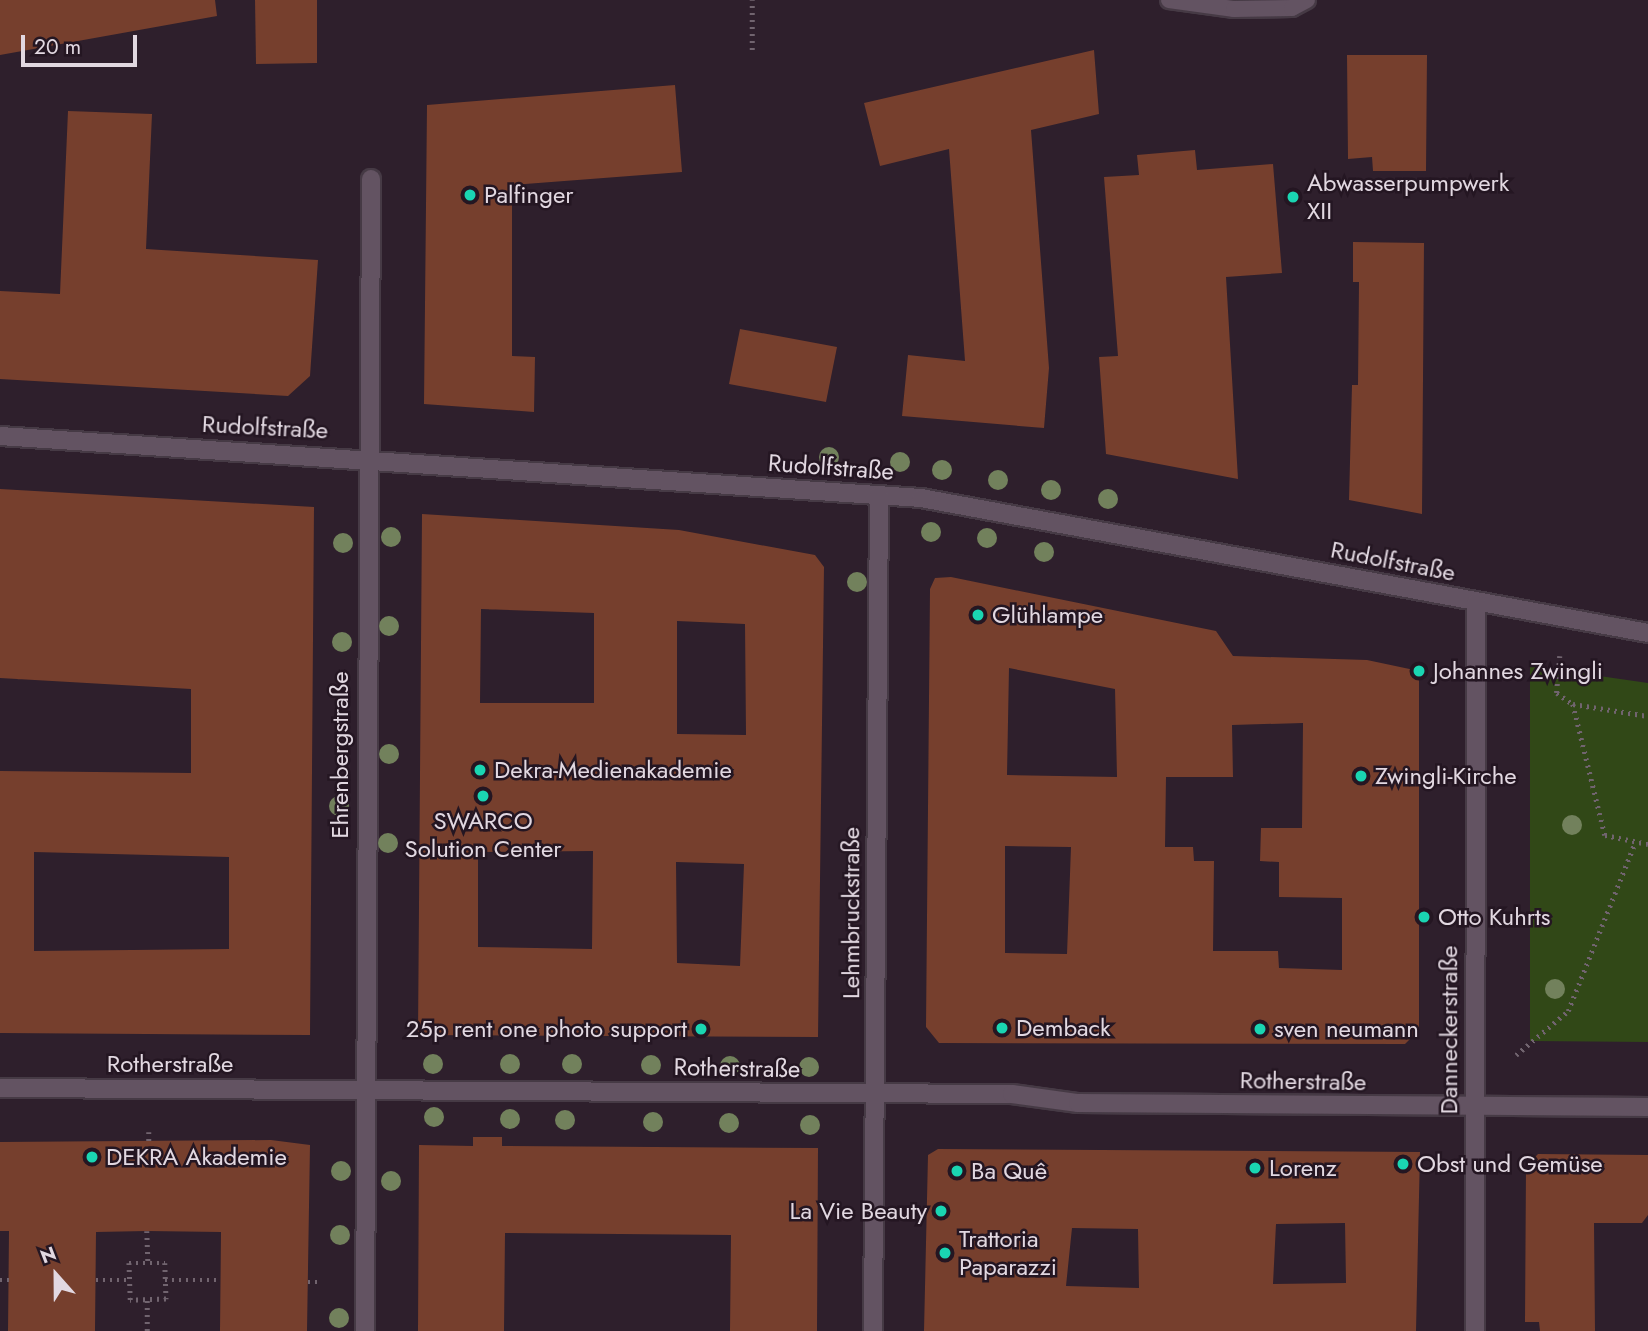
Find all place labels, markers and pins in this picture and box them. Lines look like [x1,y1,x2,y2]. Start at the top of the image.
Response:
place label: Abwasserpumpwerk XII [1307,169,1509,225]
place label: Palfinger [484,181,573,209]
marker: Palfinger [462,187,478,203]
marker: Abwasserpumpwerk XII [1285,189,1301,205]
place label: Glühlampe [992,601,1103,629]
marker: Glühlampe [970,607,986,623]
place label: Johannes Zwingli [1433,657,1603,685]
marker: Johannes Zwingli [1411,663,1427,679]
place label: Dekra-Medienakademie [494,756,732,784]
marker: Dekra-Medienakademie [472,762,488,778]
place label: Zwingli-Kirche [1375,762,1517,790]
marker: Zwingli-Kirche [1353,768,1369,784]
marker: SWARCO Solution Center [475,788,491,804]
place label: SWARCO Solution Center [404,807,562,863]
place label: Otto Kuhrts [1438,903,1550,931]
marker: Otto Kuhrts [1416,909,1432,925]
place label: Demback [1016,1014,1111,1042]
place label: 25p rent one photo support [406,1015,687,1043]
place label: sven neumann [1274,1015,1419,1043]
marker: Demback [994,1020,1010,1036]
marker: 25p rent one photo support [693,1021,709,1037]
marker: sven neumann [1252,1021,1268,1037]
place label: DEKRA Akademie [106,1143,287,1171]
marker: DEKRA Akademie [84,1149,100,1165]
place label: Obst und Gemüse [1417,1150,1603,1178]
place label: Lorenz [1269,1154,1337,1182]
marker: Obst und Gemüse [1395,1156,1411,1172]
place label: Ba Quê [971,1157,1047,1185]
marker: Lorenz [1247,1160,1263,1176]
marker: Ba Quê [949,1163,965,1179]
place label: La Vie Beauty [790,1197,927,1225]
marker: La Vie Beauty [933,1203,949,1219]
place label: Trattoria Paparazzi [959,1225,1057,1281]
marker: Trattoria Paparazzi [937,1245,953,1261]

